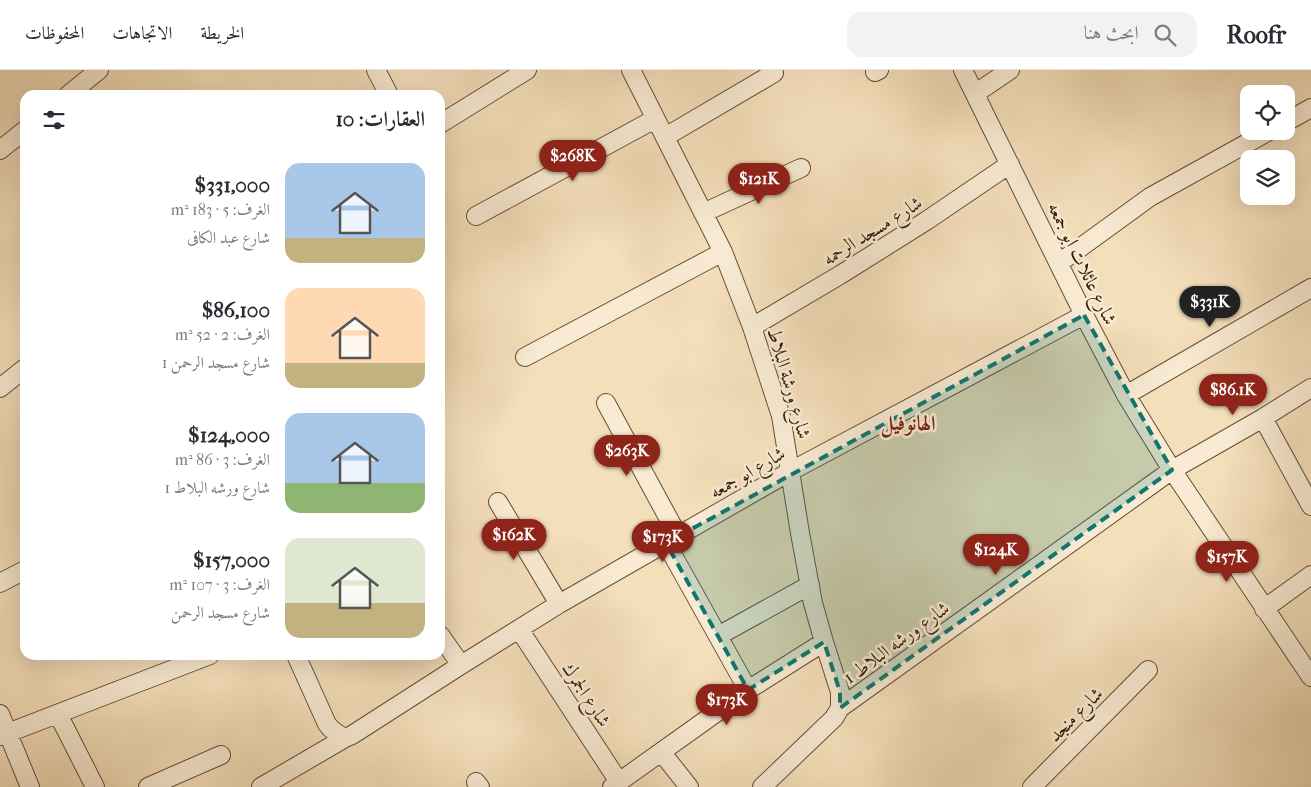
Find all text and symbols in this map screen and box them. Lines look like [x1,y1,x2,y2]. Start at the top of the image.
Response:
search box [847,12,1197,57]
icon: search [1151,21,1179,49]
text: Roofr [1227,21,1286,49]
text: ابحث هنا [1084,22,1139,44]
text: المحفوظات [25,23,84,44]
text: الاتجاهات [112,23,172,44]
text: الخريطة [200,23,244,44]
map controls [1240,85,1295,205]
button: locate [1240,85,1295,140]
icon: filters [40,106,68,134]
text: العقارات: 10 [335,107,425,131]
pin: $268K [538,140,608,182]
text: $268K [550,146,596,165]
button: layers [1240,150,1295,205]
pin: $121K [724,162,794,205]
text: $121K [739,169,779,188]
text: $331,000 [195,173,270,197]
icon: home [325,183,385,243]
street label: شارع مسجد الرحمه [819,192,929,274]
street label: شارع عائلات ابو جمعه [1039,199,1121,330]
text: الغرف: 5 · 183 m² [171,200,270,219]
text: شارع عبد الكافى [187,228,270,247]
pin: $331K [1175,286,1245,328]
text: $331K [1190,292,1230,311]
text: $86,100 [202,298,270,322]
icon: home [325,308,385,368]
text: الغرف: 2 · 52 m² [175,325,270,344]
street label: شارع ورشة البلاط [759,325,815,442]
text: شارع مسجد الرحمن 1 [162,353,270,372]
pin: $86.1K [1192,374,1274,416]
text: $86.1K [1210,380,1256,399]
district label: الهانوفيل [880,411,936,438]
text: $124,000 [188,423,270,447]
icon: home [325,433,385,493]
pin: $263K [592,434,662,477]
text: $263K [605,441,649,460]
street label: شارع ابو جمعه [706,442,791,507]
text: الغرف: 3 · 86 m² [175,450,270,469]
text: شارع ورشه البلاط 1 [164,478,270,497]
pin: $162K [479,518,549,561]
pin: $173K [628,520,698,563]
text: $162K [493,525,535,544]
text: $173K [643,527,683,546]
pin: $124K [961,534,1031,576]
text: $124K [974,540,1018,559]
pin: $157K [1192,540,1262,583]
text: $157K [1207,547,1247,566]
text: $157,000 [193,548,270,572]
icon: home [325,558,385,618]
text: الغرف: 3 · 107 m² [169,575,270,594]
street label: شارع ورشه البلاط 1 [839,597,956,692]
text: شارع مسجد الرحمن [171,603,270,622]
street label: شارع الجمرك [554,658,615,733]
street label: شارع منجد [1044,683,1110,749]
pin: $173K [692,684,762,726]
text: $173K [707,690,747,709]

